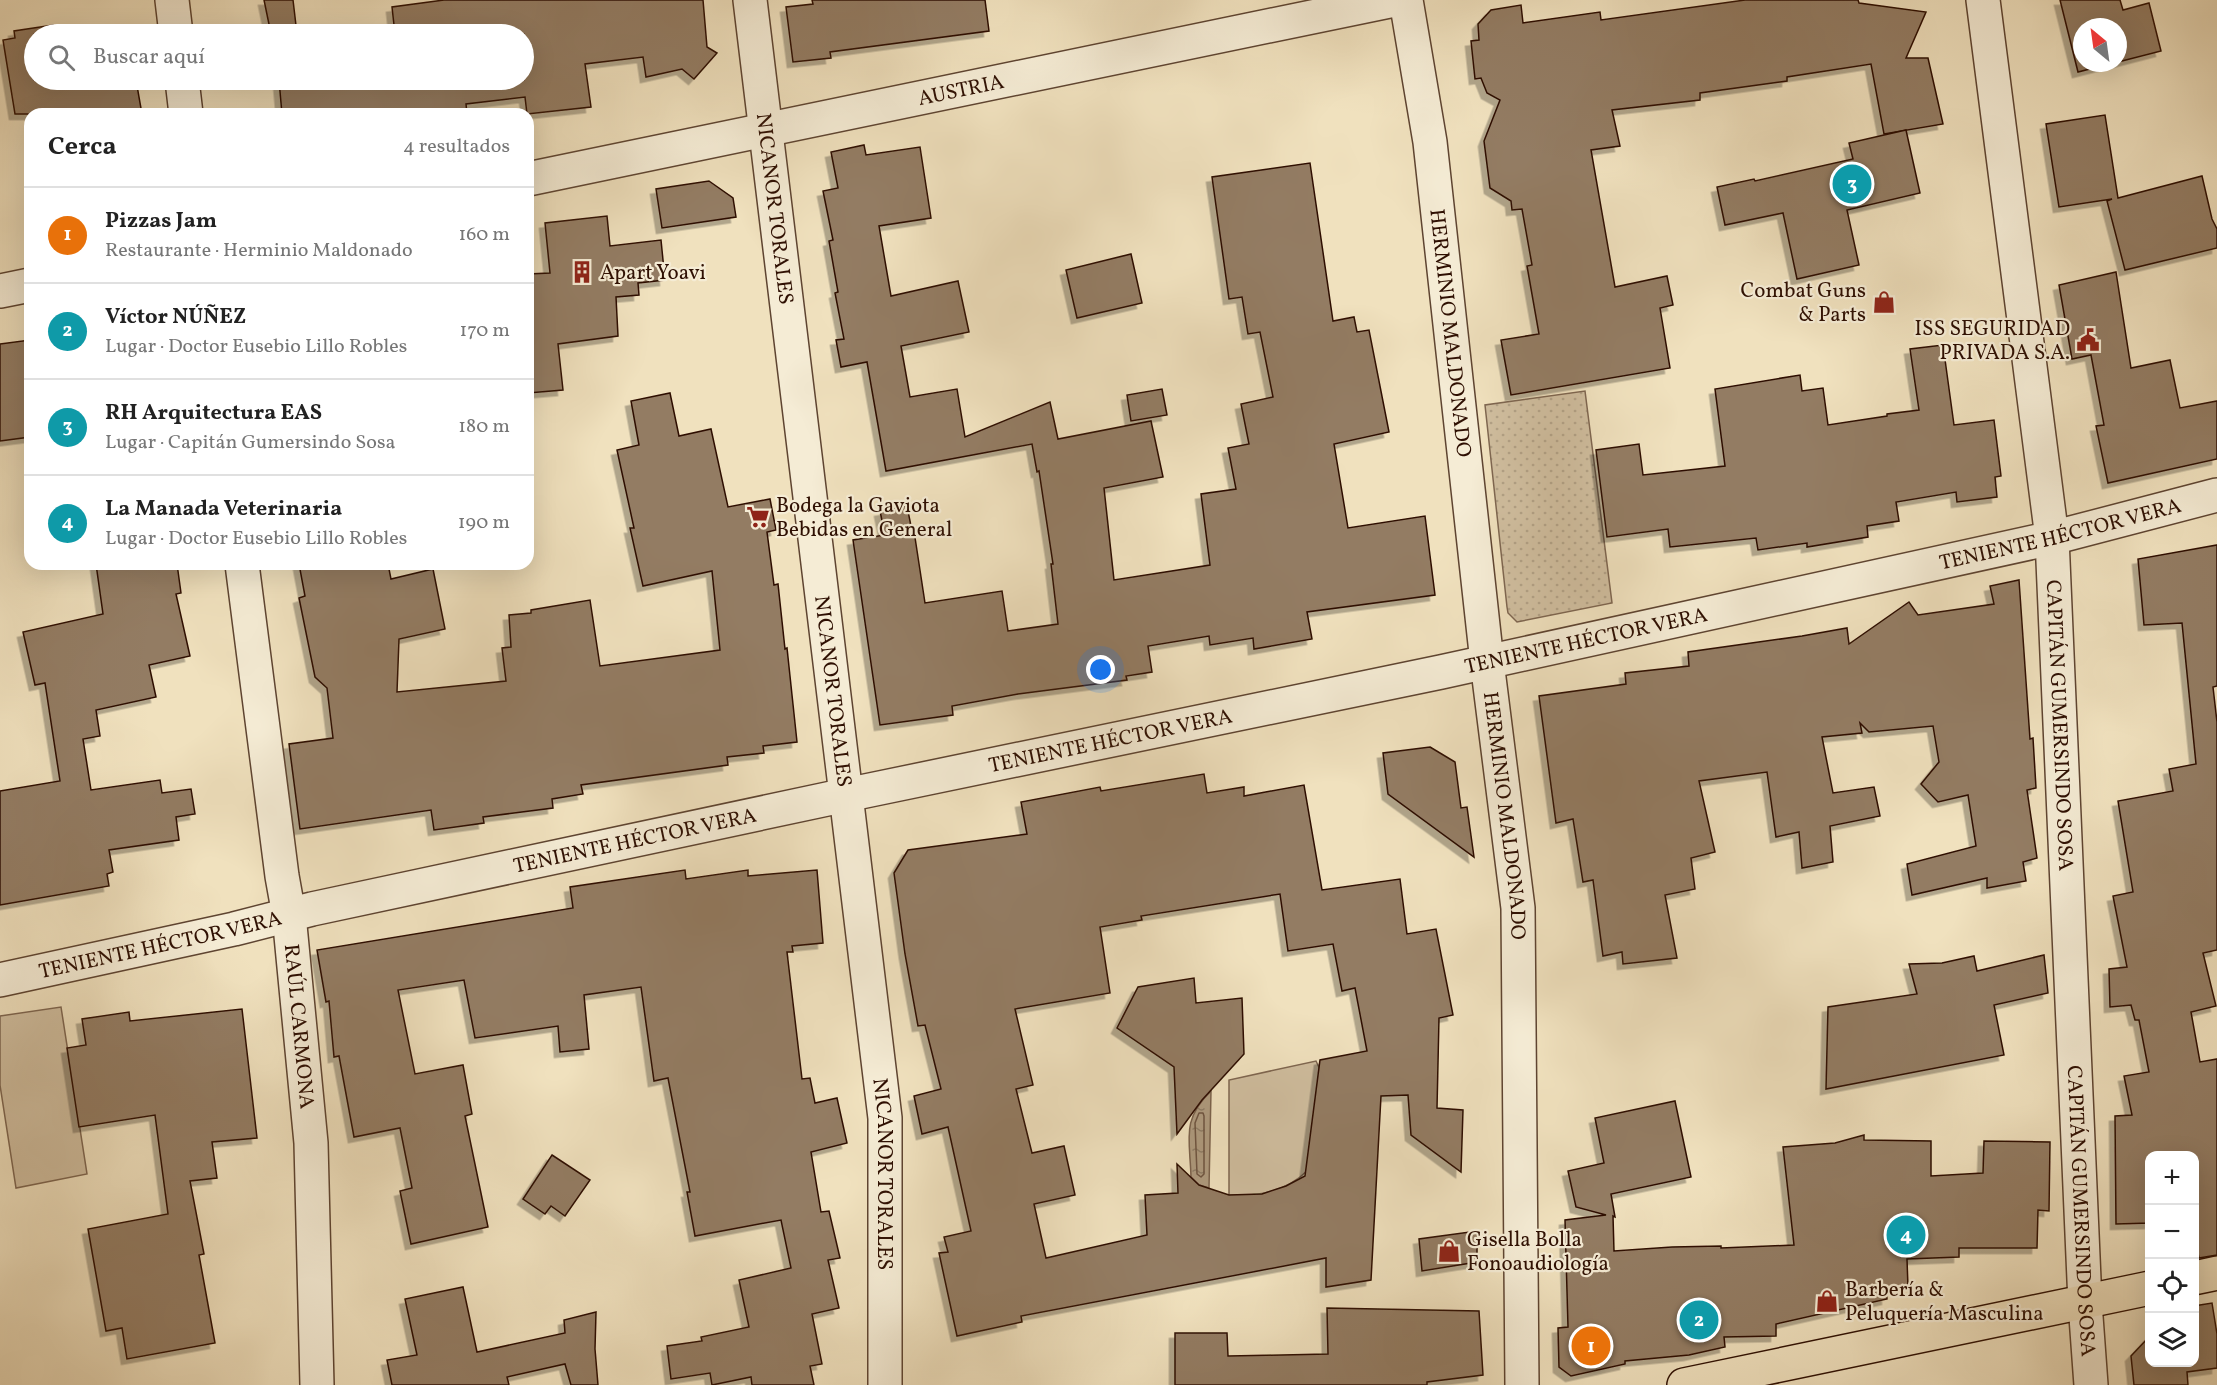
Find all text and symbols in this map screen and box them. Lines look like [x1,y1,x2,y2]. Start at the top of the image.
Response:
north arrow [2073,18,2127,72]
search box [24,24,534,90]
icon: search [45,41,78,74]
text: Buscar aquí [93,42,205,73]
street label: AUSTRIA [915,68,1007,114]
street label: NICANOR TORALES [748,111,800,306]
text: Cerca [48,129,117,165]
text: 4 resultados [403,133,510,161]
pin: 3 [1832,162,1872,207]
text: Pizzas Jam [105,206,217,237]
street label: HERMINIO MALDONADO [1421,207,1477,459]
text: 1 [63,221,72,249]
text: 160 m [458,221,510,249]
text: Restaurante · Herminio Maldonado [105,237,413,265]
building icon: Apart Yoavi [569,259,595,285]
place label: Apart Yoavi [600,259,706,288]
place label: Combat Guns & Parts [1741,277,1866,330]
shop icon: Combat Guns & Parts [1871,289,1897,315]
text: Víctor NÚÑEZ [105,302,246,333]
place label: ISS SEGURIDAD PRIVADA S.A. [1915,315,2070,368]
text: 2 [62,317,73,345]
text: 170 m [460,317,510,345]
public building icon: ISS SEGURIDAD PRIVADA S.A. [2075,327,2101,353]
text: Lugar · Doctor Eusebio Lillo Robles [105,333,407,361]
text: RH Arquitectura EAS [105,398,322,429]
text: 3 [62,413,73,441]
text: 180 m [458,413,510,441]
text: Lugar · Capitán Gumersindo Sosa [105,429,395,457]
place label: Bodega la Gaviota Bebidas en General [776,492,952,545]
street label: TENIENTE HÉCTOR VERA [1937,492,2185,578]
text: La Manada Veterinaria [105,494,342,525]
supermarket icon: Bodega la Gaviota Bebidas en General [745,504,771,530]
text: 4 [61,509,74,537]
text: 190 m [458,509,510,537]
text: Lugar · Doctor Eusebio Lillo Robles [105,525,407,553]
street label: CAPITÁN GUMERSINDO SOSA [2038,579,2079,872]
street label: NICANOR TORALES [806,594,858,789]
street label: TENIENTE HÉCTOR VERA [1462,601,1711,682]
your location [1086,655,1115,684]
street label: HERMINIO MALDONADO [1475,690,1531,940]
street label: TENIENTE HÉCTOR VERA [986,702,1235,781]
street label: TENIENTE HÉCTOR VERA [511,801,760,882]
street label: TENIENTE HÉCTOR VERA [36,904,285,987]
street label: RAÚL CARMONA [276,943,321,1111]
street label: CAPITÁN GUMERSINDO SOSA [2059,1065,2102,1358]
street label: NICANOR TORALES [864,1076,898,1270]
map controls [2145,1151,2199,1367]
button: + [2145,1151,2199,1205]
button: − [2145,1205,2199,1259]
pin: 4 [1886,1212,1926,1258]
place label: Gisella Bolla Fonoaudiología [1467,1226,1609,1279]
shop icon: Gisella Bolla Fonoaudiología [1436,1238,1462,1264]
button: locate [2145,1259,2199,1313]
place label: Barbería & Peluquería Masculina [1845,1276,2044,1329]
shop icon: Barbería & Peluquería Masculina [1814,1288,1840,1314]
pin: 2 [1680,1298,1718,1342]
button: layers [2145,1313,2199,1367]
pin: 1 [1572,1324,1610,1368]

